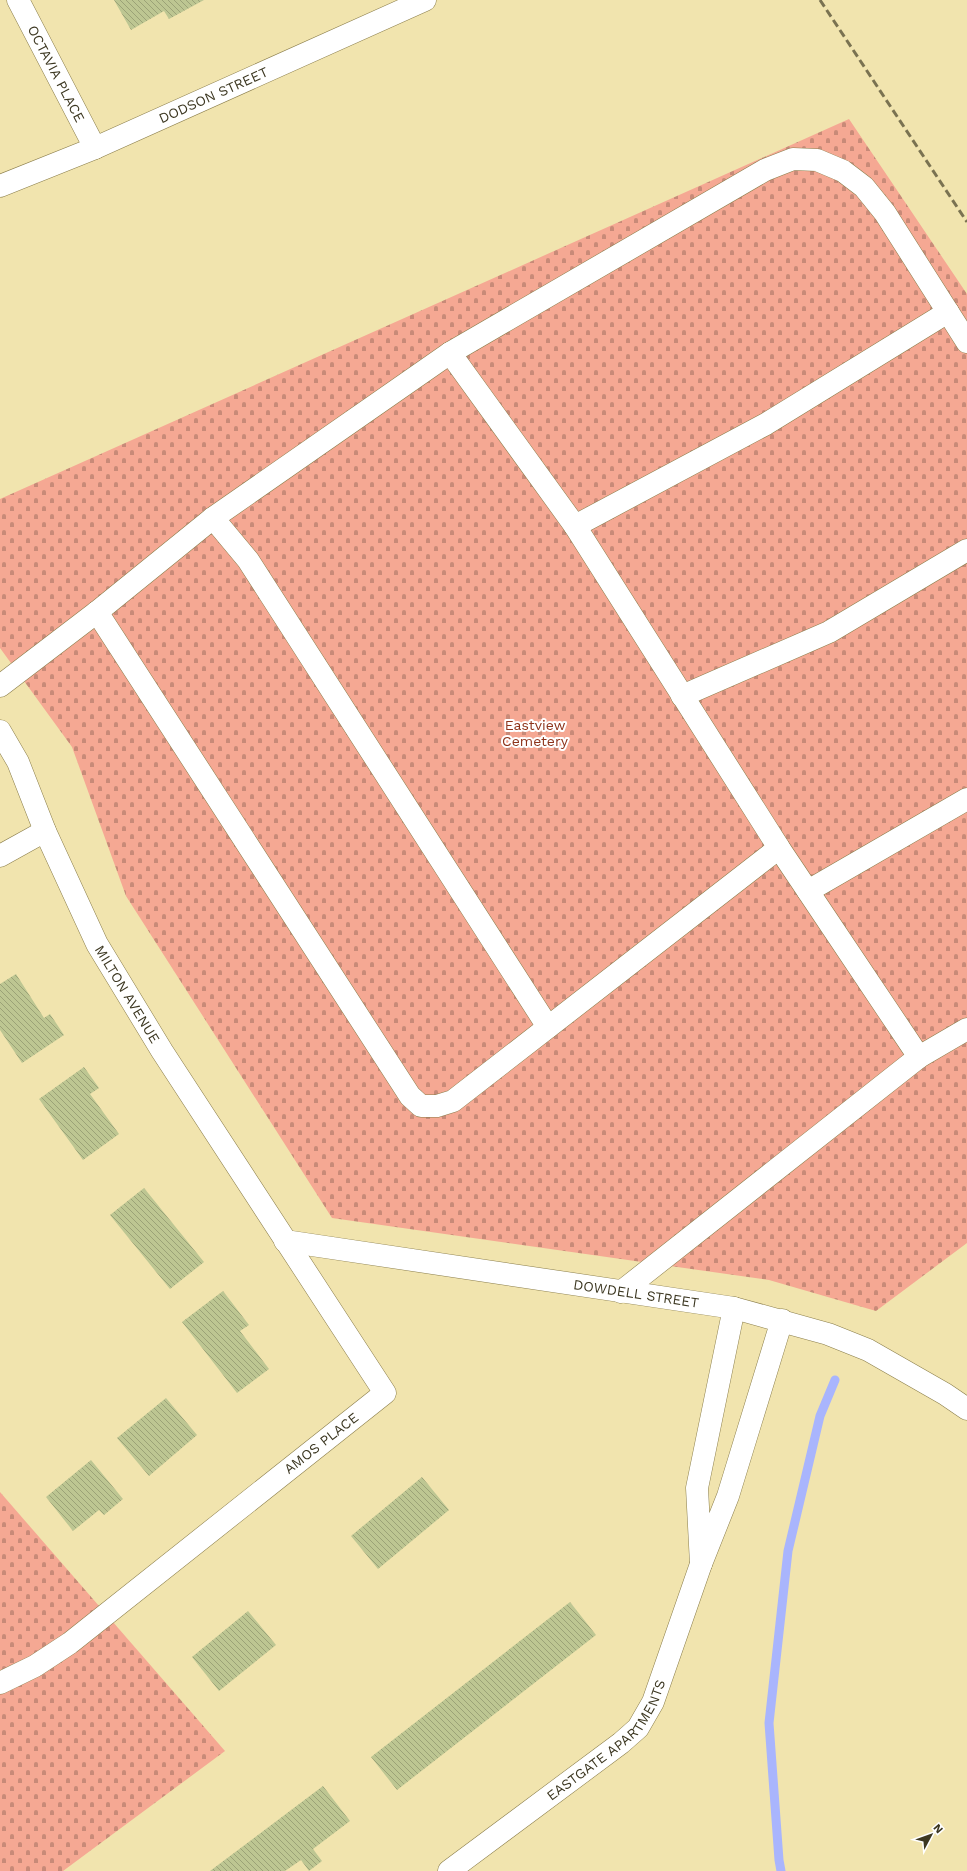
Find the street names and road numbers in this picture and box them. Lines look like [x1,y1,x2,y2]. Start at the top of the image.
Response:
street label: OCTAVIA PLACE [25,23,88,125]
street label: DODSON STREET [156,63,271,126]
street label: MILTON AVENUE [92,942,163,1046]
street label: DOWDELL STREET [572,1276,701,1311]
street label: AMOS PLACE [281,1409,361,1477]
street label: EASTGATE APARTMENTS [543,1677,668,1804]

